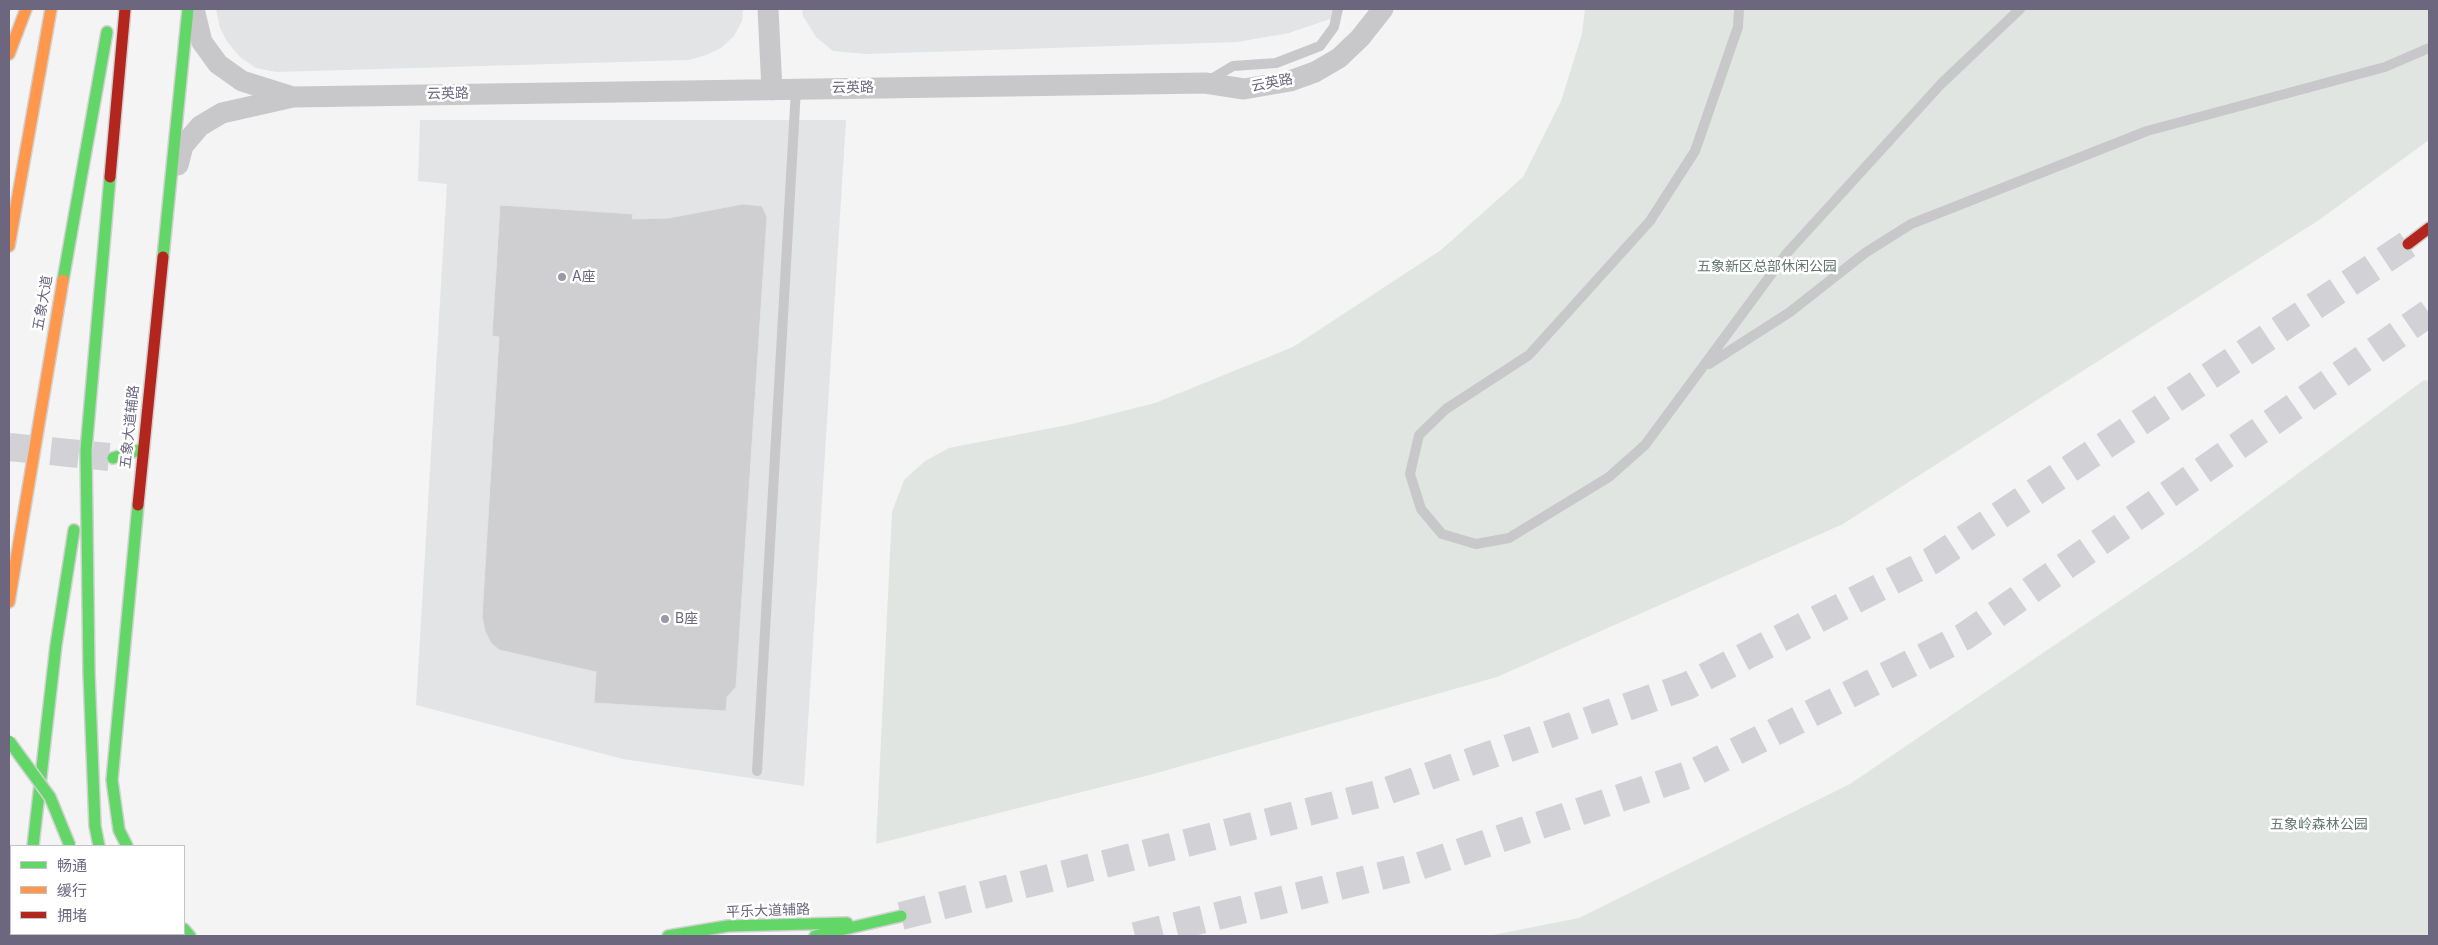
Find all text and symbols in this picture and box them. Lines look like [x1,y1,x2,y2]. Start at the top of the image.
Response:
street label: 云英路 [1250,71,1294,95]
street label: 云英路 [832,79,874,97]
street label: 云英路 [427,85,469,103]
park label: 五象新区总部休闲公园 [1697,259,1837,275]
place label: A座 [572,269,596,285]
marker: A座 [556,271,568,283]
street label: 五象大道 [30,274,56,332]
street label: 五象大道辅路 [117,384,143,470]
place label: B座 [675,611,698,627]
marker: B座 [659,613,671,625]
park label: 五象岭森林公园 [2270,817,2368,833]
legend [10,845,185,935]
text: 畅通 [57,856,87,875]
text: 缓行 [57,881,87,900]
street label: 平乐大道辅路 [726,901,810,921]
text: 拥堵 [57,906,87,925]

